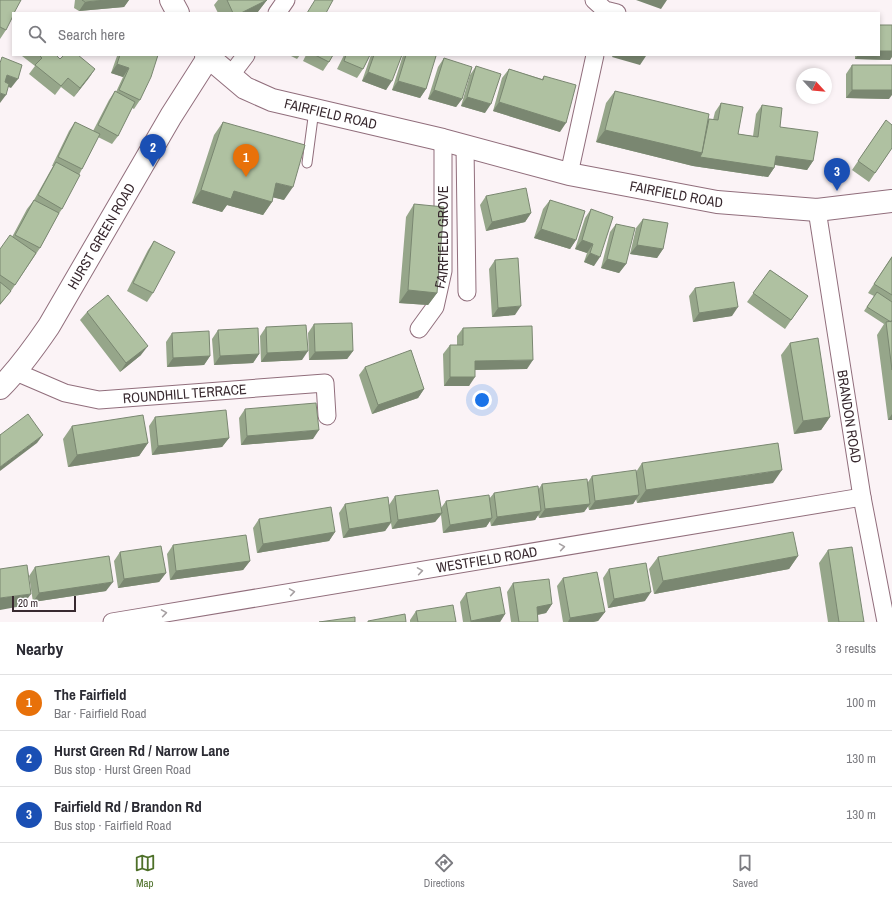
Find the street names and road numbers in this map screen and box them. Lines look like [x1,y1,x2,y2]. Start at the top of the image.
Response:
street label: FAIRFIELD ROAD [283,94,379,133]
street label: FAIRFIELD ROAD [628,177,724,211]
street label: HURST GREEN ROAD [63,180,139,293]
street label: FAIRFIELD GROVE [430,186,452,290]
street label: BRANDON ROAD [833,369,866,464]
street label: ROUNDHILL TERRACE [122,380,247,407]
street label: WESTFIELD ROAD [435,542,539,577]

